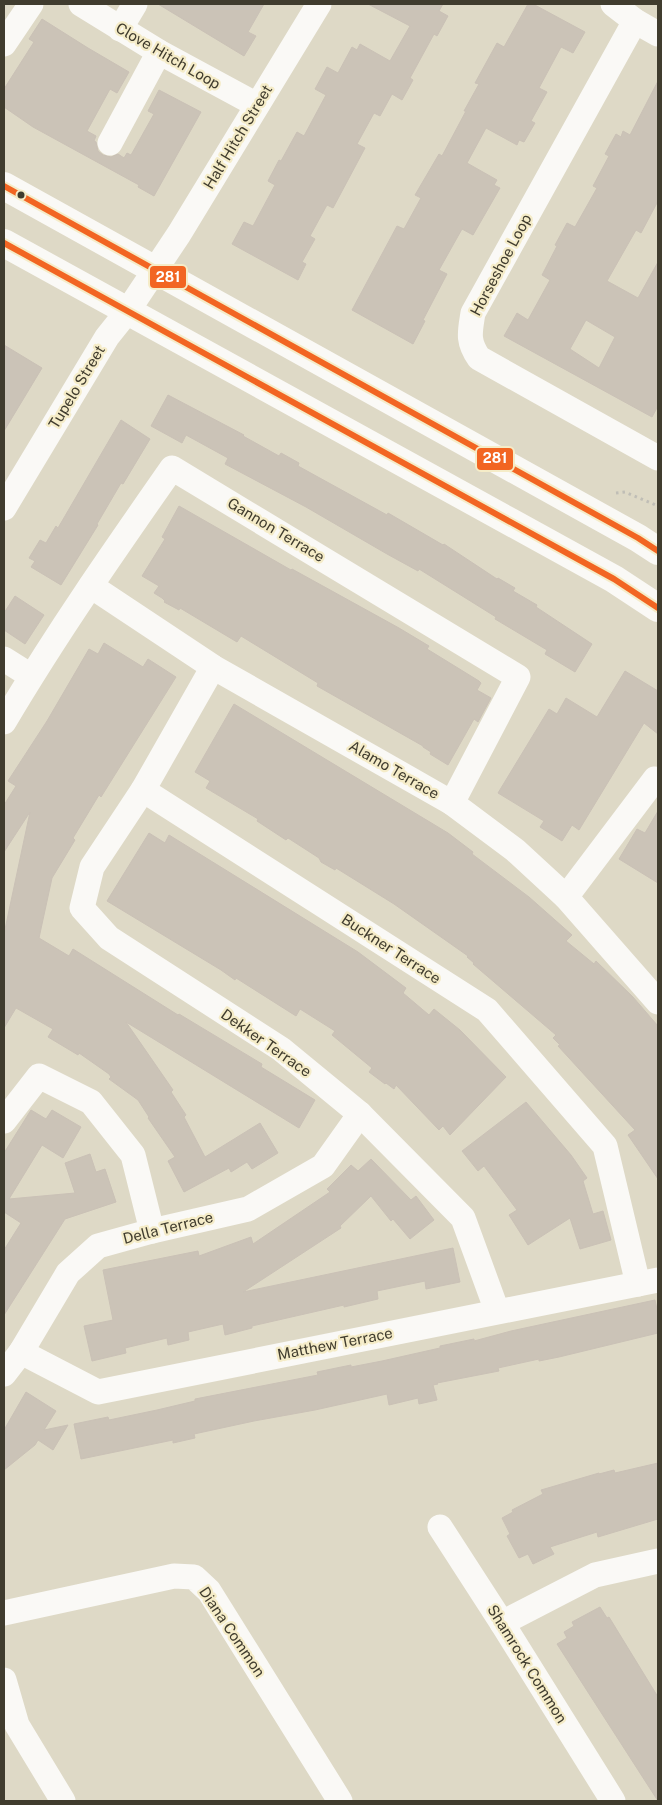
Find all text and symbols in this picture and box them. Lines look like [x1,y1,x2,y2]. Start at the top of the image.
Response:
street label: Clove Hitch Loop [113,19,224,92]
street label: Half Hitch Street [200,81,275,192]
unlabelled marker [16,190,26,200]
street label: Horseshoe Loop [467,211,535,319]
line badge: 281 [149,265,187,289]
text: 281 [156,269,180,285]
street label: Tupelo Street [45,342,108,432]
line badge: 281 [476,447,514,471]
text: 281 [483,450,507,466]
street label: Gannon Terrace [225,494,328,565]
street label: Alamo Terrace [346,737,442,802]
street label: Buckner Terrace [339,910,444,987]
street label: Dekker Terrace [218,1005,315,1080]
street label: Della Terrace [121,1208,215,1247]
street label: Matthew Terrace [276,1324,394,1363]
street label: Diana Common [196,1584,269,1680]
street label: Shamrock Common [484,1601,571,1726]

